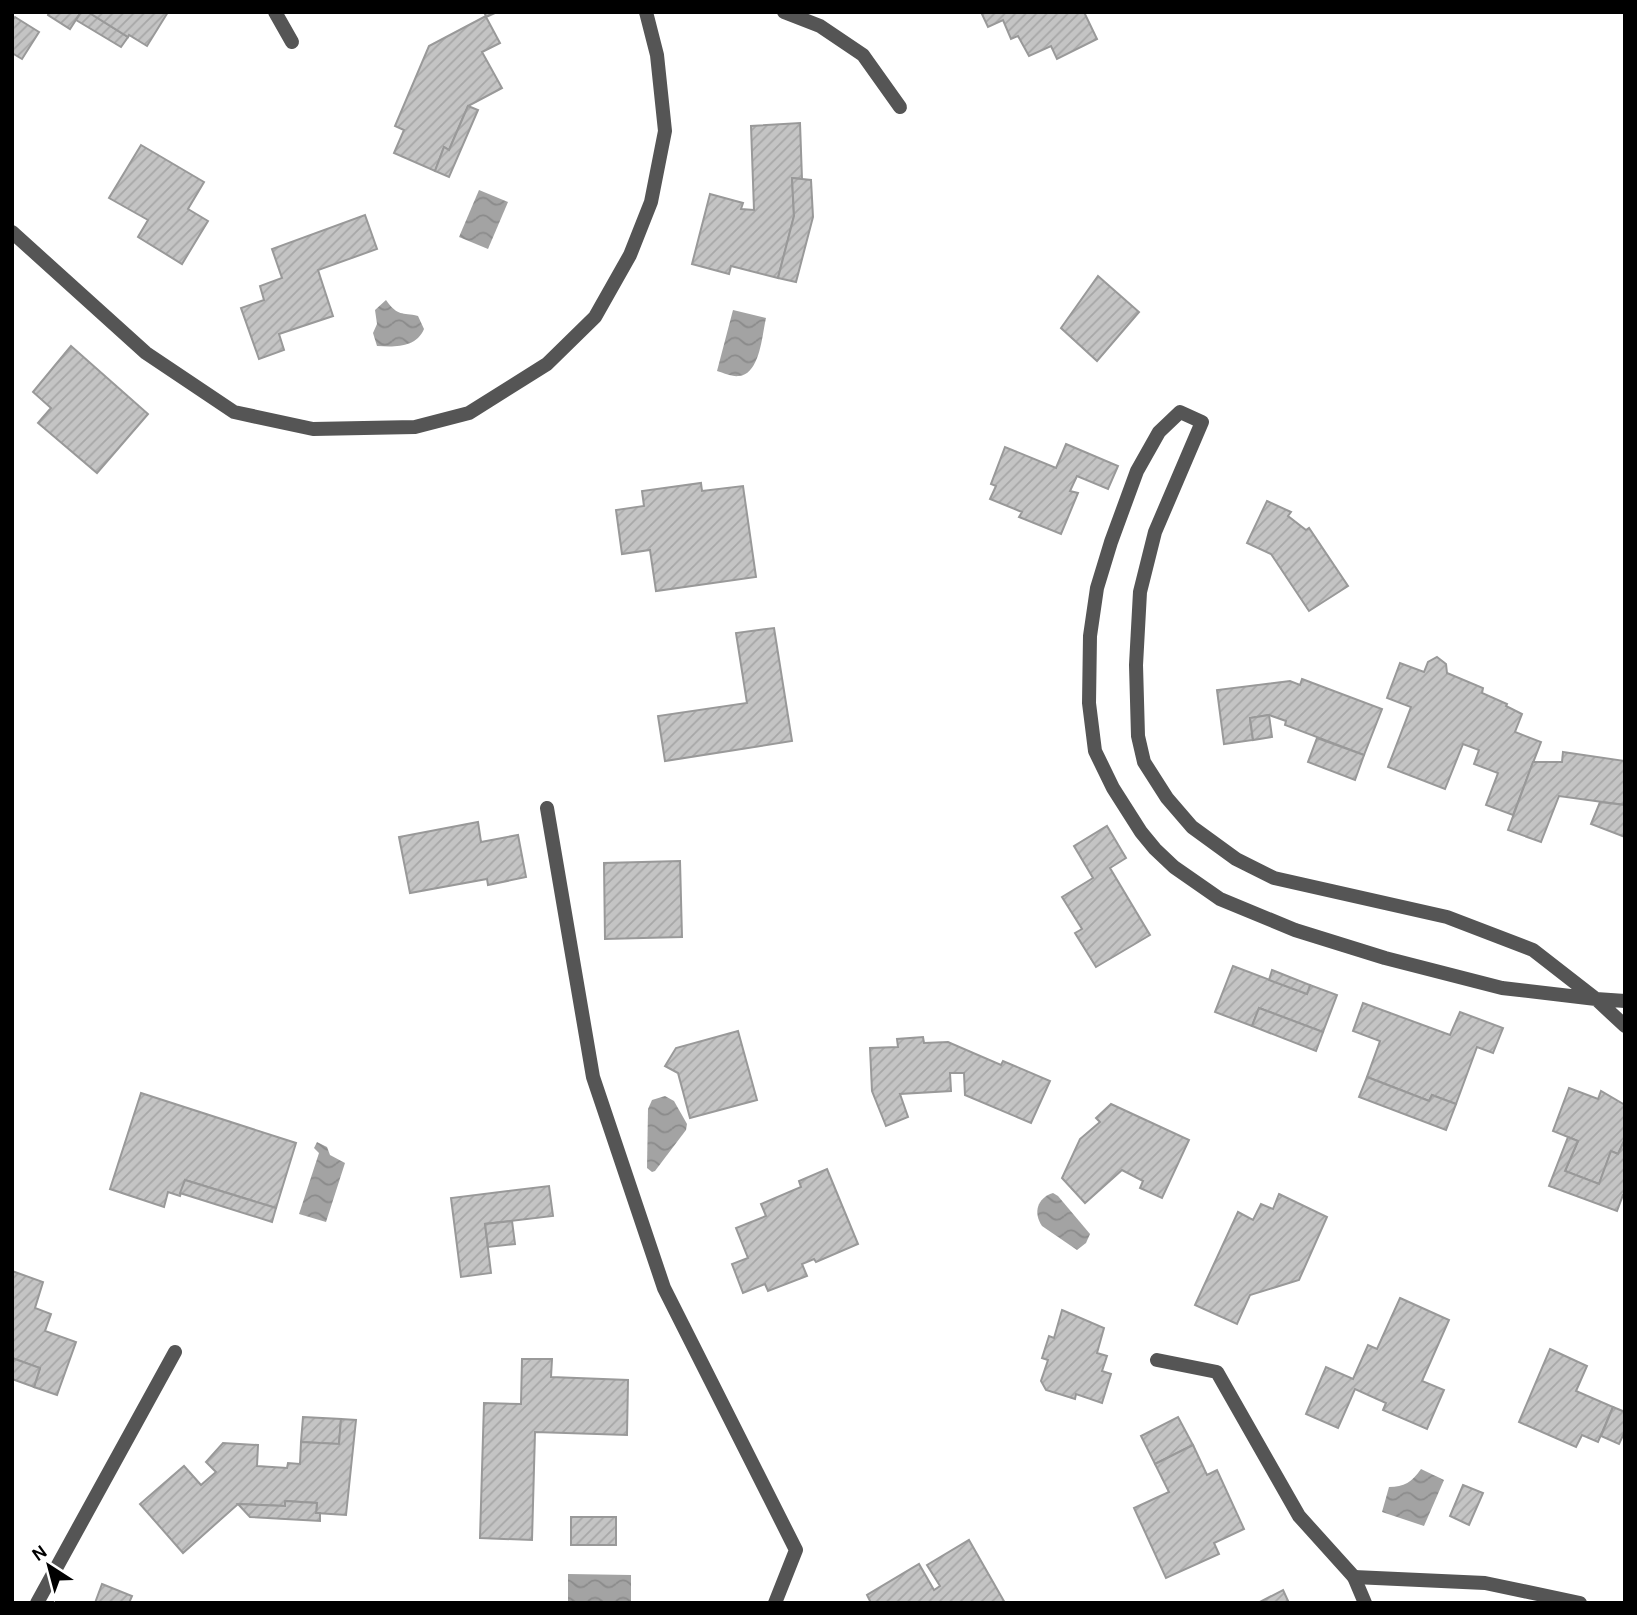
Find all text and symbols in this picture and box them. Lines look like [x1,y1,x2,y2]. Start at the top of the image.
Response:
north arrow [14,1531,84,1601]
text: N [28,1540,52,1566]

